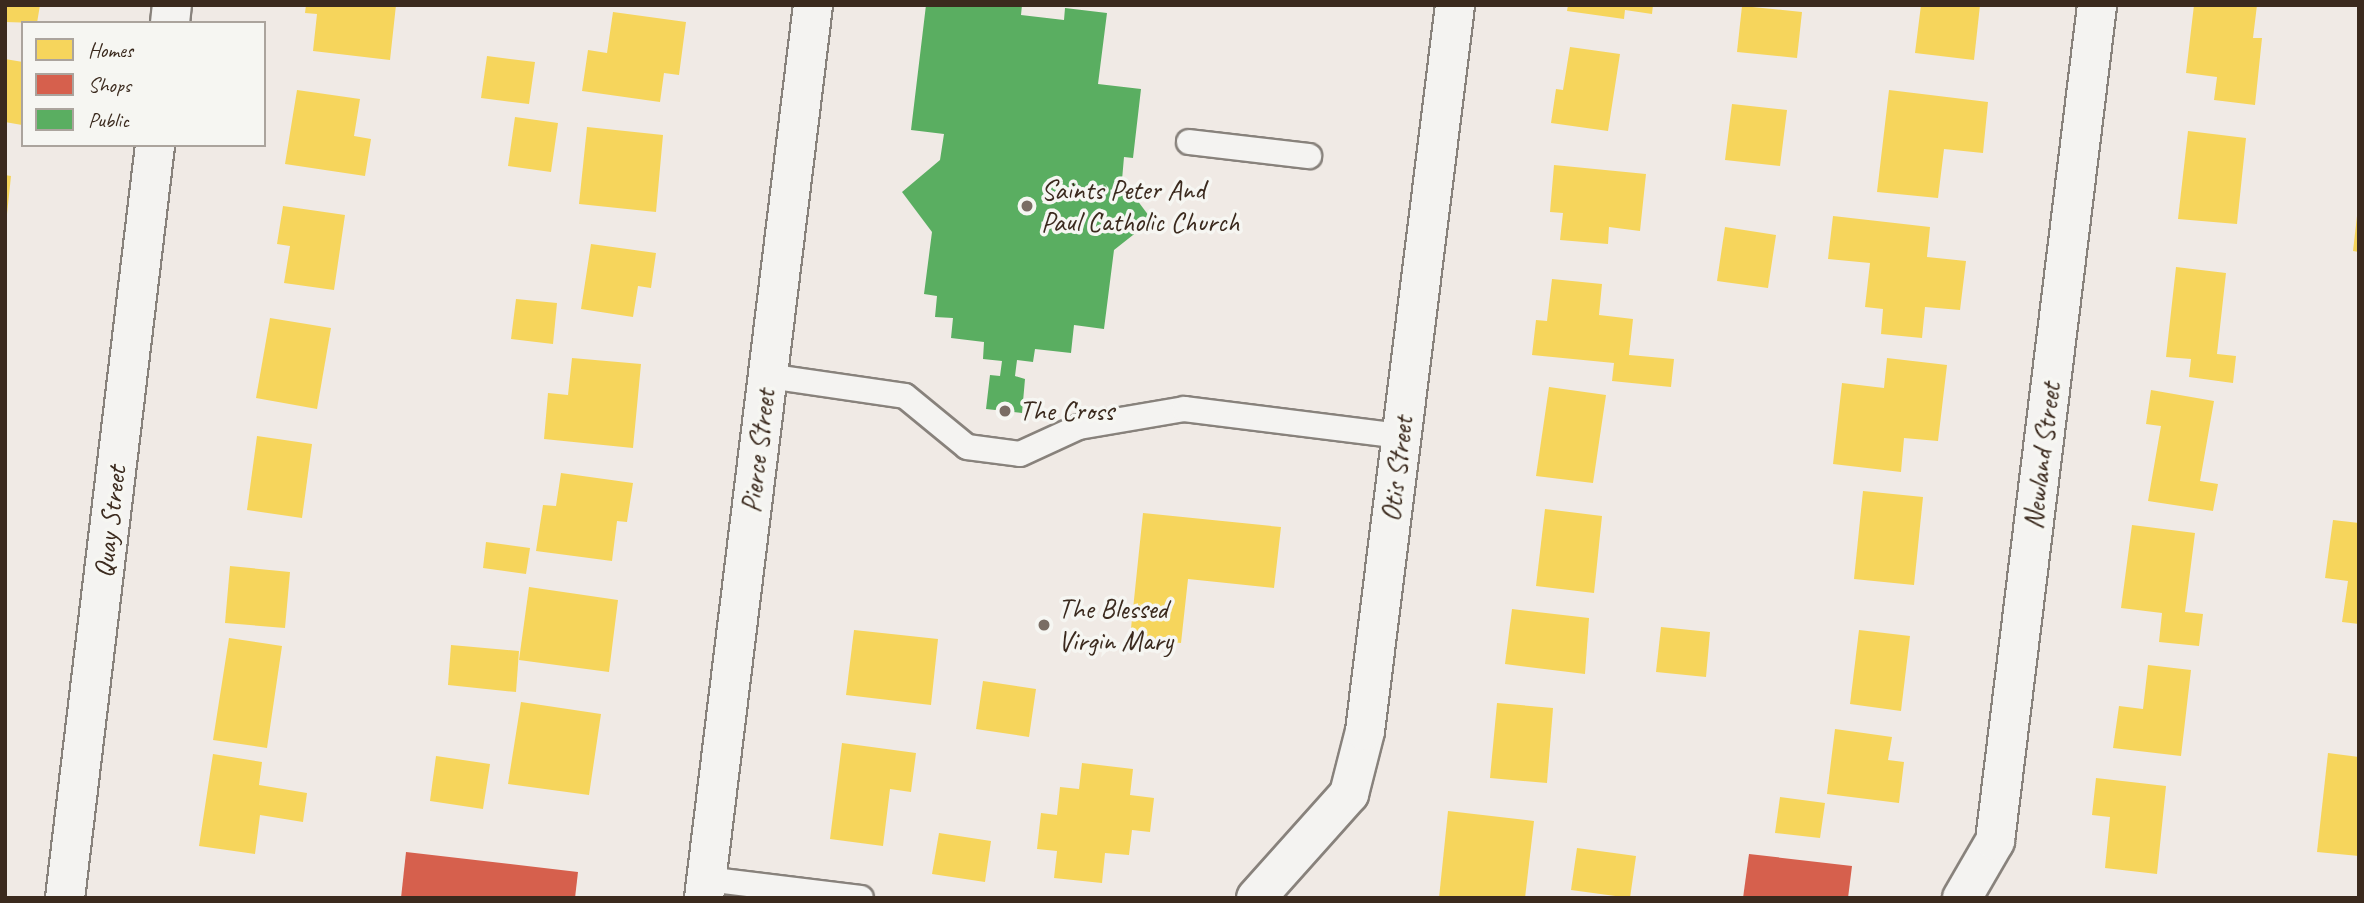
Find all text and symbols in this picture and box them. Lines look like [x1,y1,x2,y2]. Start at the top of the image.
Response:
legend [21,21,266,147]
text: Homes [88,37,133,63]
text: Shops [88,72,131,98]
text: Public [88,107,129,133]
place label: Saints Peter And Paul Catholic Church [1041,173,1241,239]
marker: Saints Peter And Paul Catholic Church [1019,198,1035,214]
street label: Newland Street [2016,381,2068,531]
street label: Pierce Street [734,387,782,515]
place label: The Cross [1019,394,1114,428]
marker: The Cross [997,403,1013,419]
street label: Otis Street [1374,414,1420,524]
street label: Quay Street [86,464,134,580]
place label: The Blessed Virgin Mary [1058,592,1174,658]
marker: The Blessed Virgin Mary [1036,617,1052,633]

